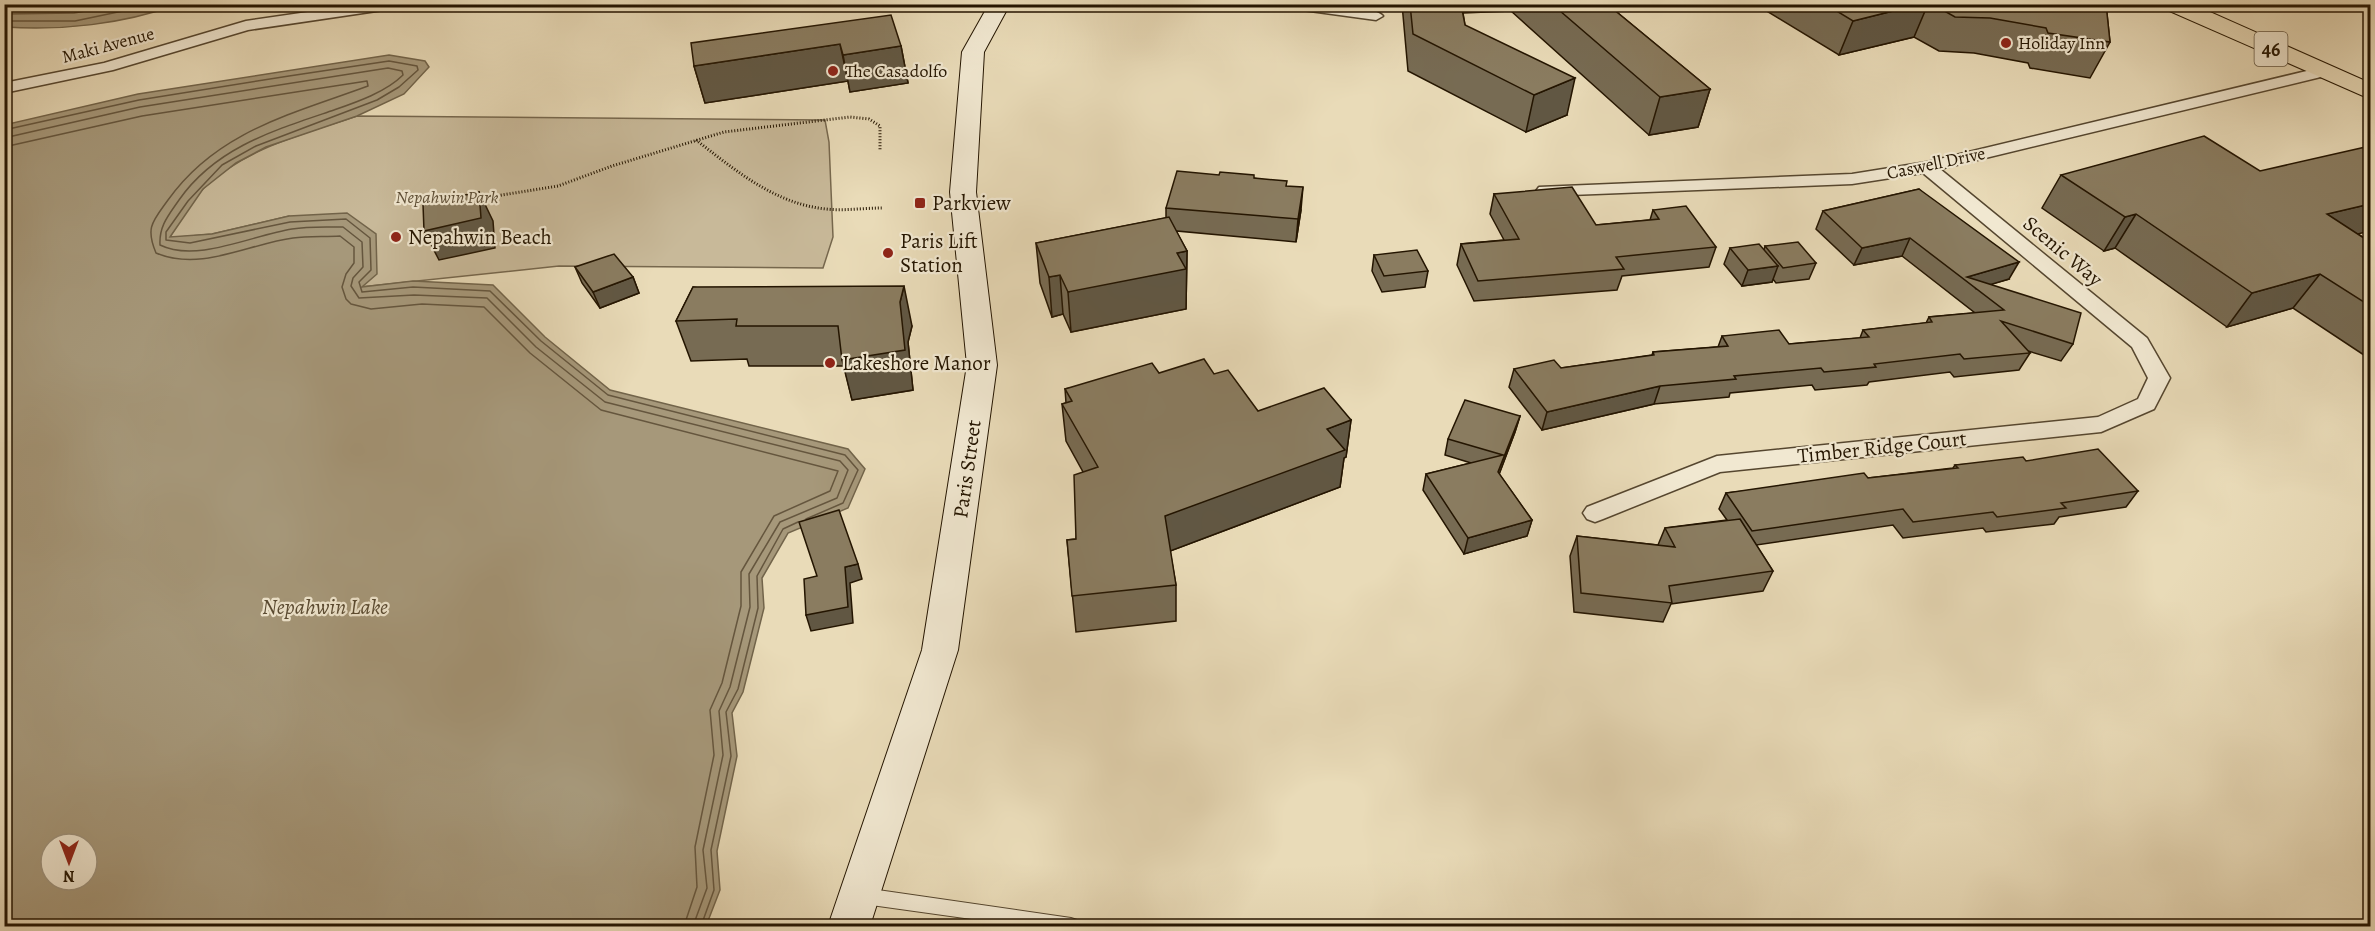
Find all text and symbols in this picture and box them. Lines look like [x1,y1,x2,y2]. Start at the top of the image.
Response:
street label: Maki Avenue [59,21,157,69]
place label: Holiday Inn [2018,31,2105,55]
road number: 46 [2254,32,2288,66]
marker: Holiday Inn [1999,36,2013,50]
place label: The Casadolfo [845,59,947,83]
marker: The Casadolfo [826,64,840,78]
street label: Caswell Drive [1885,141,1987,185]
park label: Nepahwin Park [395,185,499,209]
place label: Parkview [932,189,1011,217]
marker: Parkview [913,196,927,210]
street label: Scenic Way [2017,209,2109,293]
place label: Nepahwin Beach [408,223,552,251]
place label: Paris Lift Station [900,227,978,279]
marker: Nepahwin Beach [389,230,403,244]
marker: Paris Lift Station [881,246,895,260]
place label: Lakeshore Manor [842,349,991,377]
marker: Lakeshore Manor [823,356,837,370]
street label: Paris Street [946,418,988,520]
street label: Timber Ridge Court [1796,424,1968,470]
water label: Nepahwin Lake [262,592,388,622]
north arrow [39,832,99,892]
text: N [63,865,75,887]

